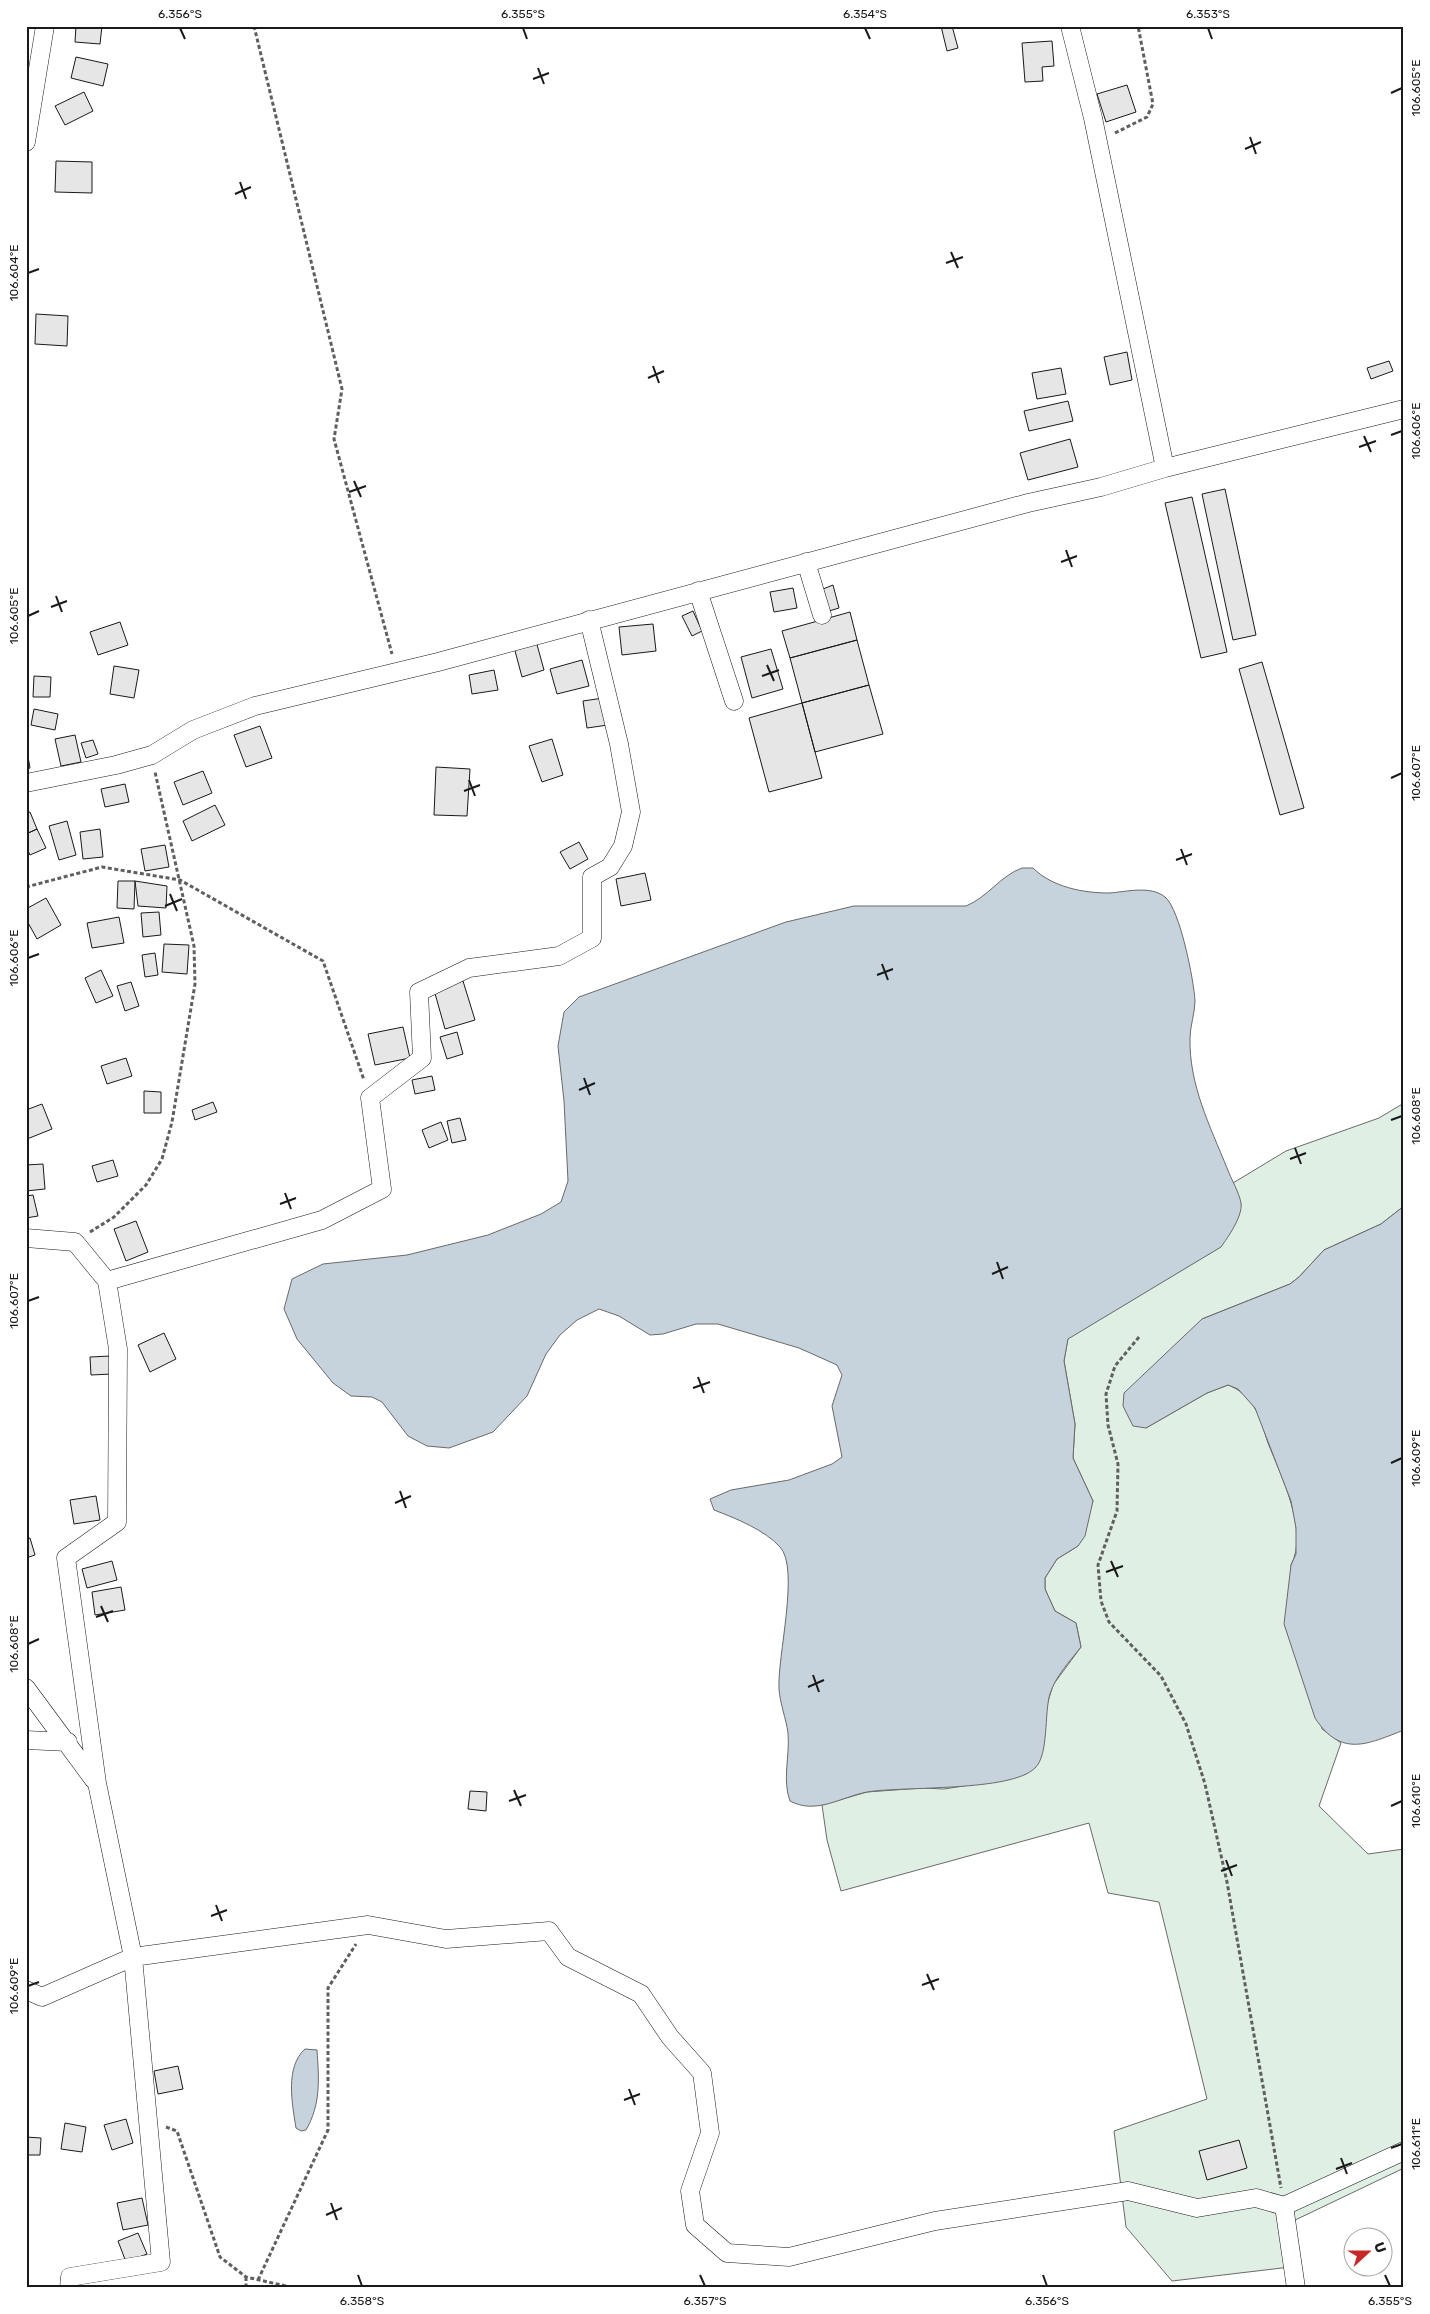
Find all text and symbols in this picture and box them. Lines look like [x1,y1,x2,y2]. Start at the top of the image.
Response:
text: 6.356°S [158,7,202,21]
text: 6.355°S [501,7,545,21]
text: 6.354°S [843,7,887,21]
text: 6.353°S [1186,7,1230,21]
text: 106.605°E [1409,60,1423,116]
text: 106.604°E [7,244,21,302]
text: 106.606°E [1409,403,1423,459]
text: 106.605°E [7,588,21,644]
text: 106.607°E [1409,745,1423,801]
text: 106.606°E [7,930,21,986]
text: 106.608°E [1409,1087,1423,1145]
text: 106.607°E [7,1273,21,1329]
text: 106.609°E [1409,1430,1423,1486]
text: 106.608°E [7,1615,21,1673]
text: 106.610°E [1409,1774,1423,1828]
text: 106.609°E [7,1958,21,2014]
text: 106.611°E [1409,2118,1423,2170]
north arrow [1342,2226,1392,2276]
text: U [1370,2240,1389,2255]
text: 6.358°S [340,2294,384,2308]
text: 6.357°S [684,2294,726,2308]
text: 6.356°S [1025,2294,1069,2308]
text: 6.355°S [1368,2294,1412,2308]

